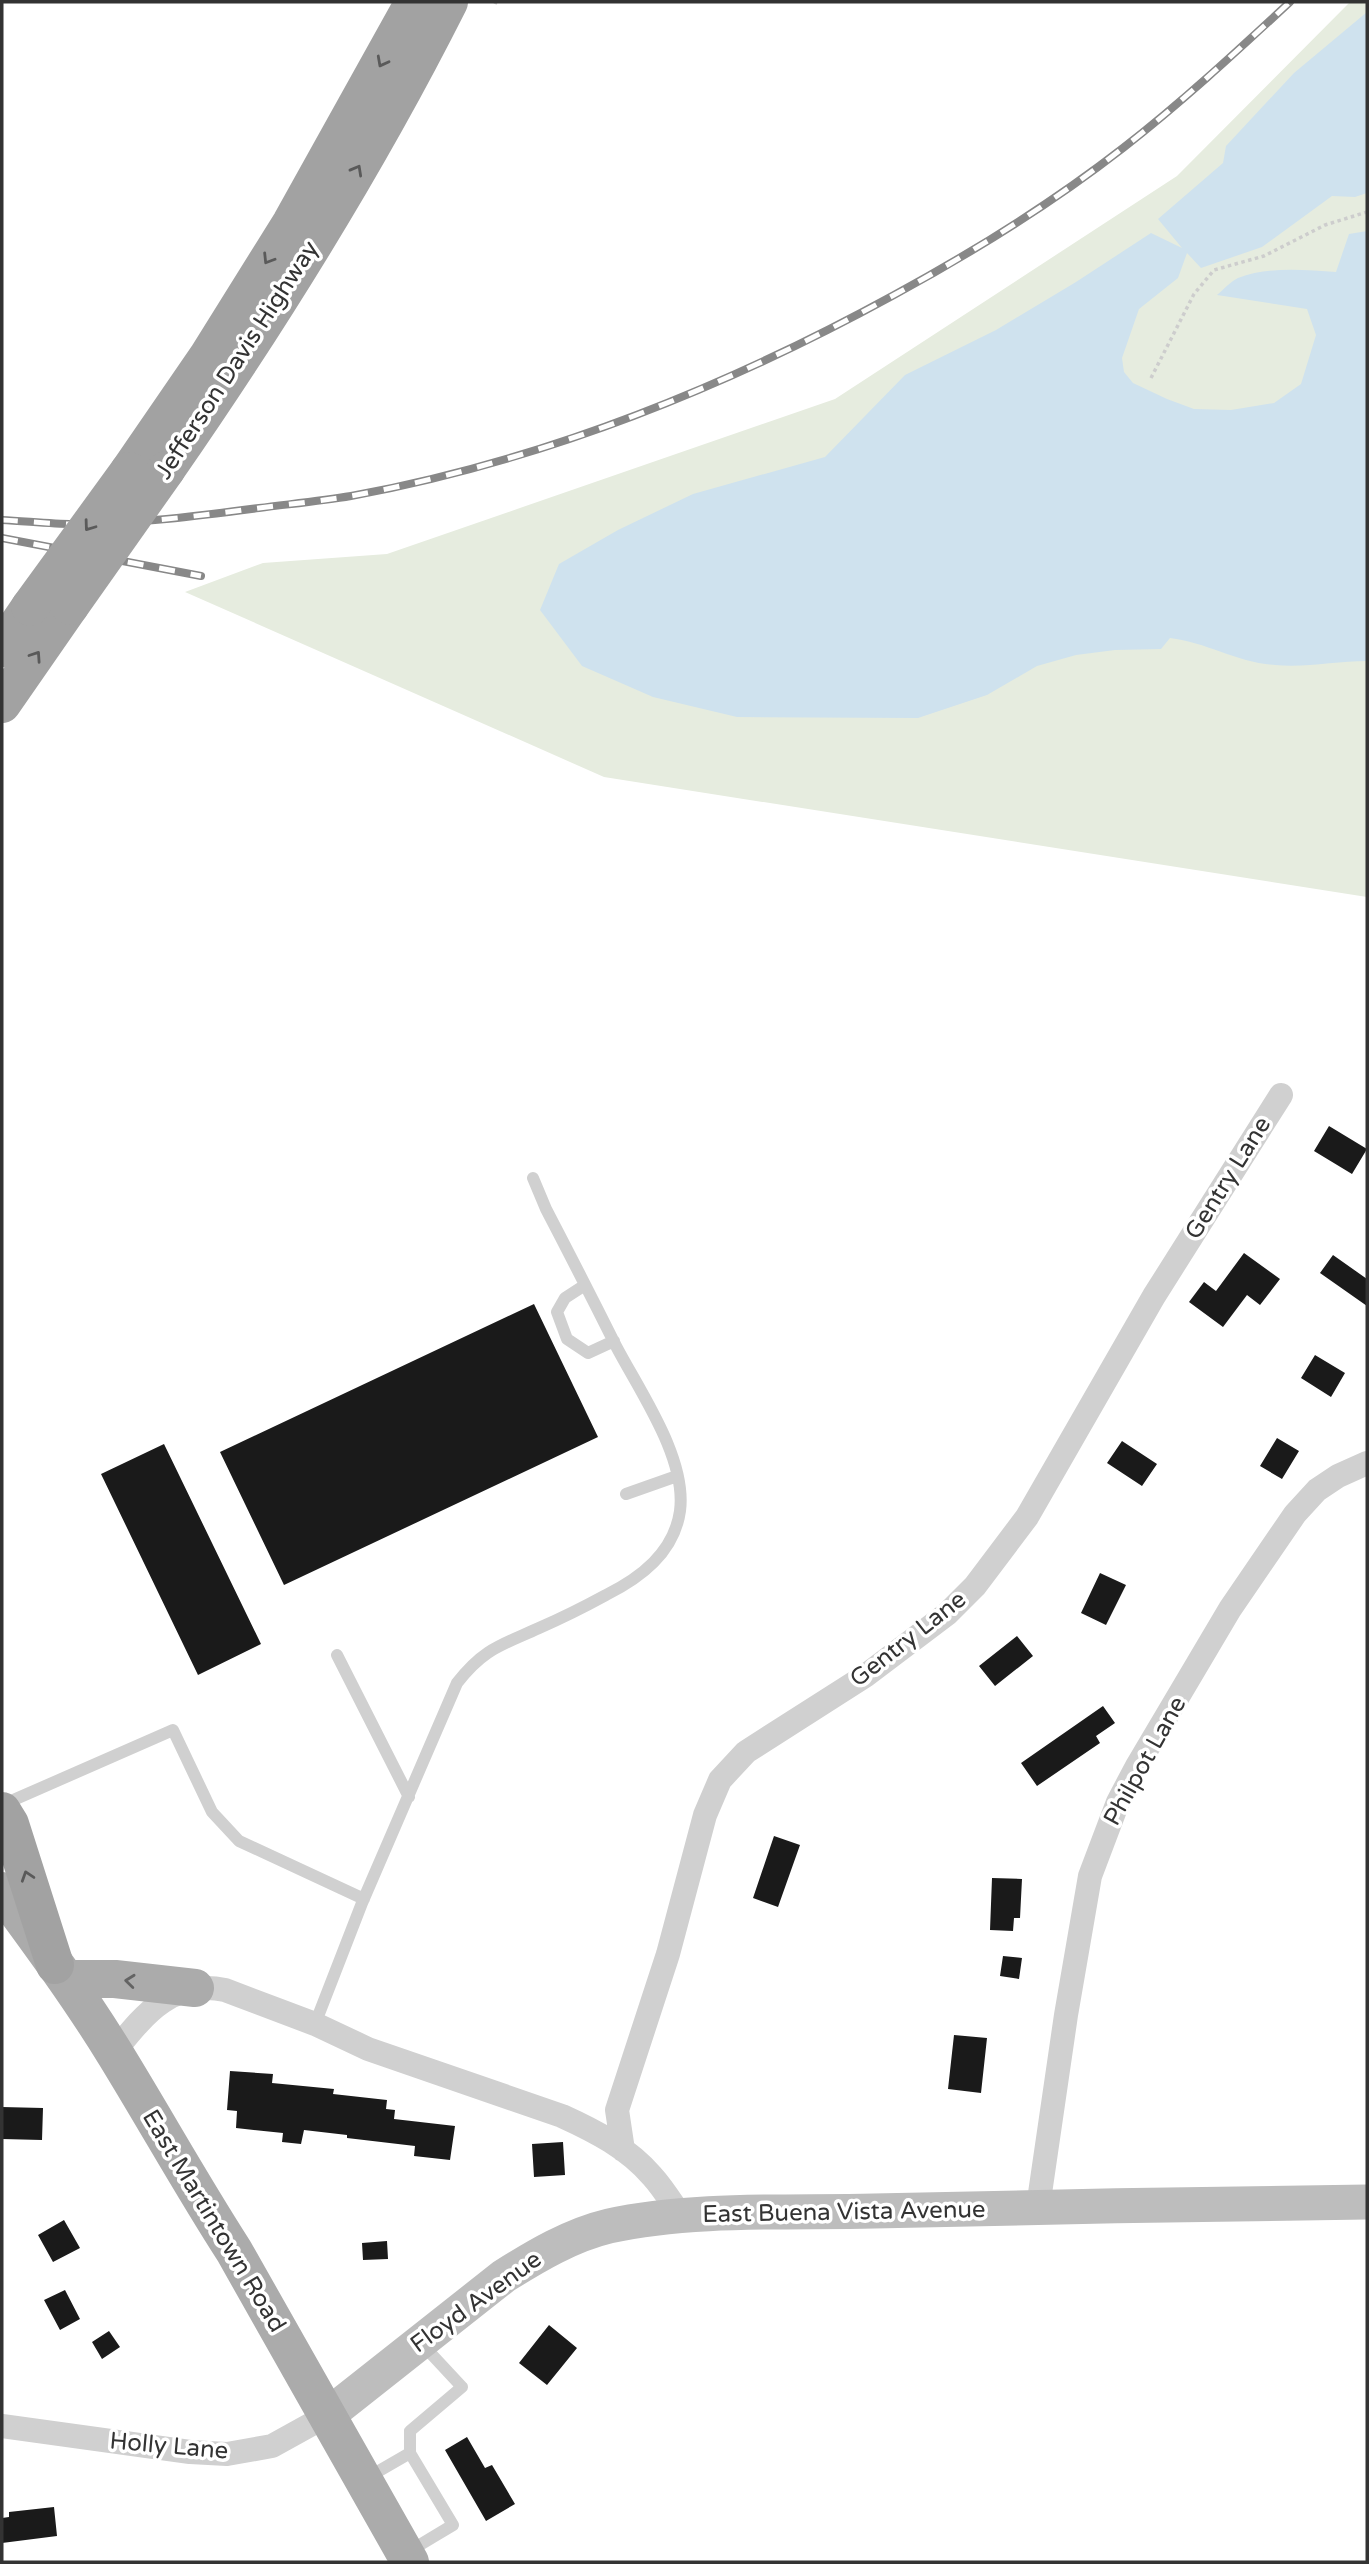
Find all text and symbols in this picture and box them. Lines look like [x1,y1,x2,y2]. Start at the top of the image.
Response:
one-way arrow [376,55,390,67]
one-way arrow [349,165,363,178]
street label: Jefferson Davis Highway [149,235,325,485]
one-way arrow [264,251,277,264]
one-way arrow [84,519,97,531]
one-way arrow [28,650,41,663]
street label: Gentry Lane [1179,1111,1277,1245]
street label: Gentry Lane [844,1585,972,1693]
street label: Philpot Lane [1098,1691,1192,1831]
one-way arrow [21,1871,35,1883]
one-way arrow [125,1974,136,1989]
street label: East Martintown Road [136,2104,292,2338]
street label: East Buena Vista Avenue [702,2195,986,2229]
street label: Floyd Avenue [405,2245,547,2359]
street label: Holly Lane [108,2426,230,2466]

